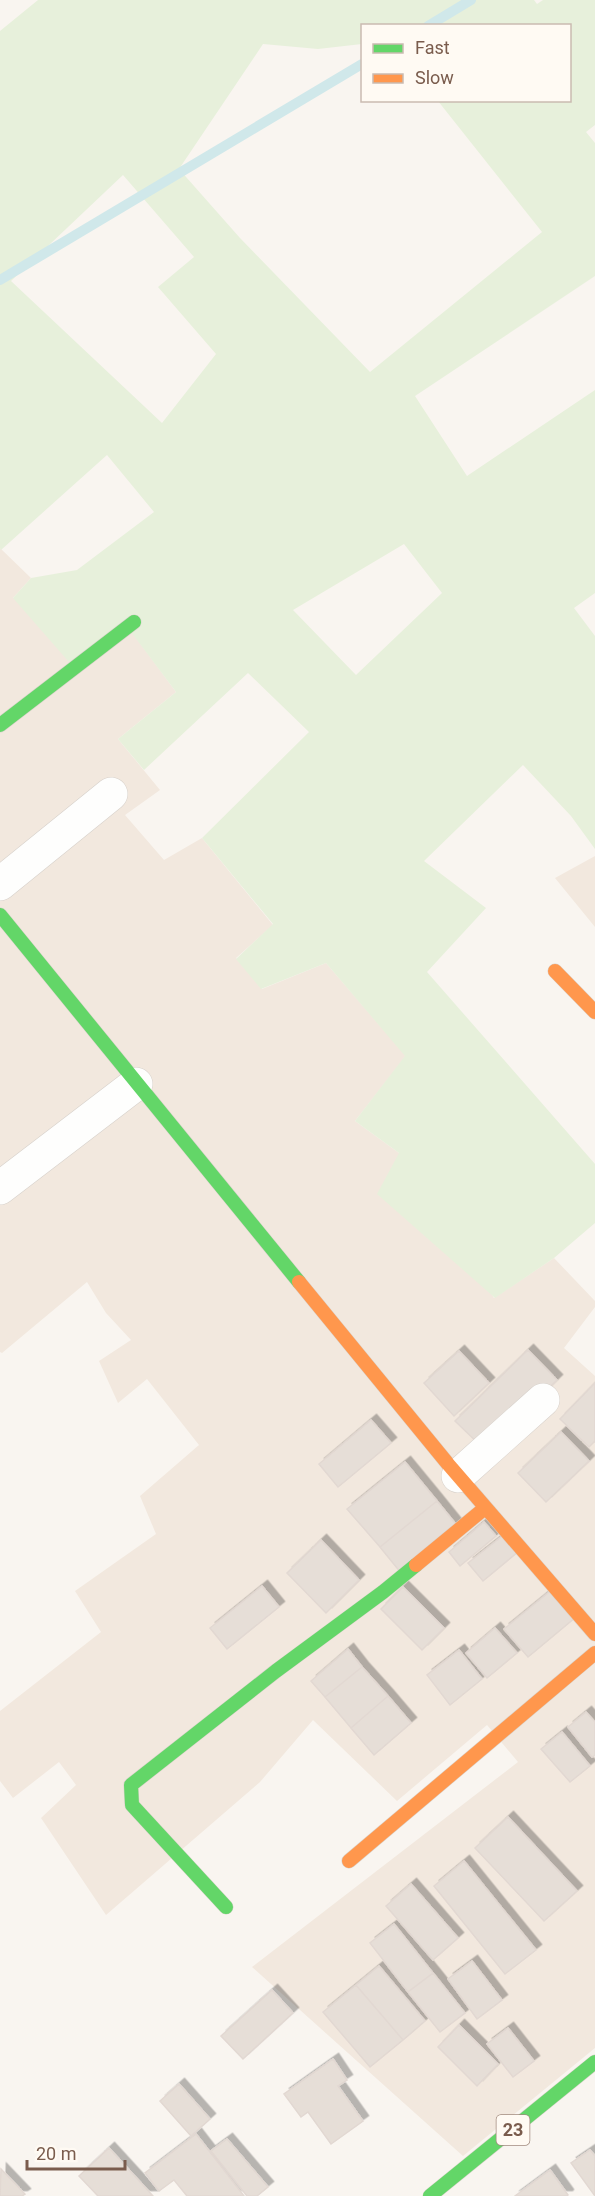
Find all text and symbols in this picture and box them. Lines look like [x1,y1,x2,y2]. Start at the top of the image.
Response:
legend [361,24,571,102]
text: Fast [415,37,450,58]
text: Slow [415,67,454,88]
road number: 23 [496,2115,530,2145]
scale bar [27,2133,124,2171]
text: 20 m [36,2143,76,2164]

